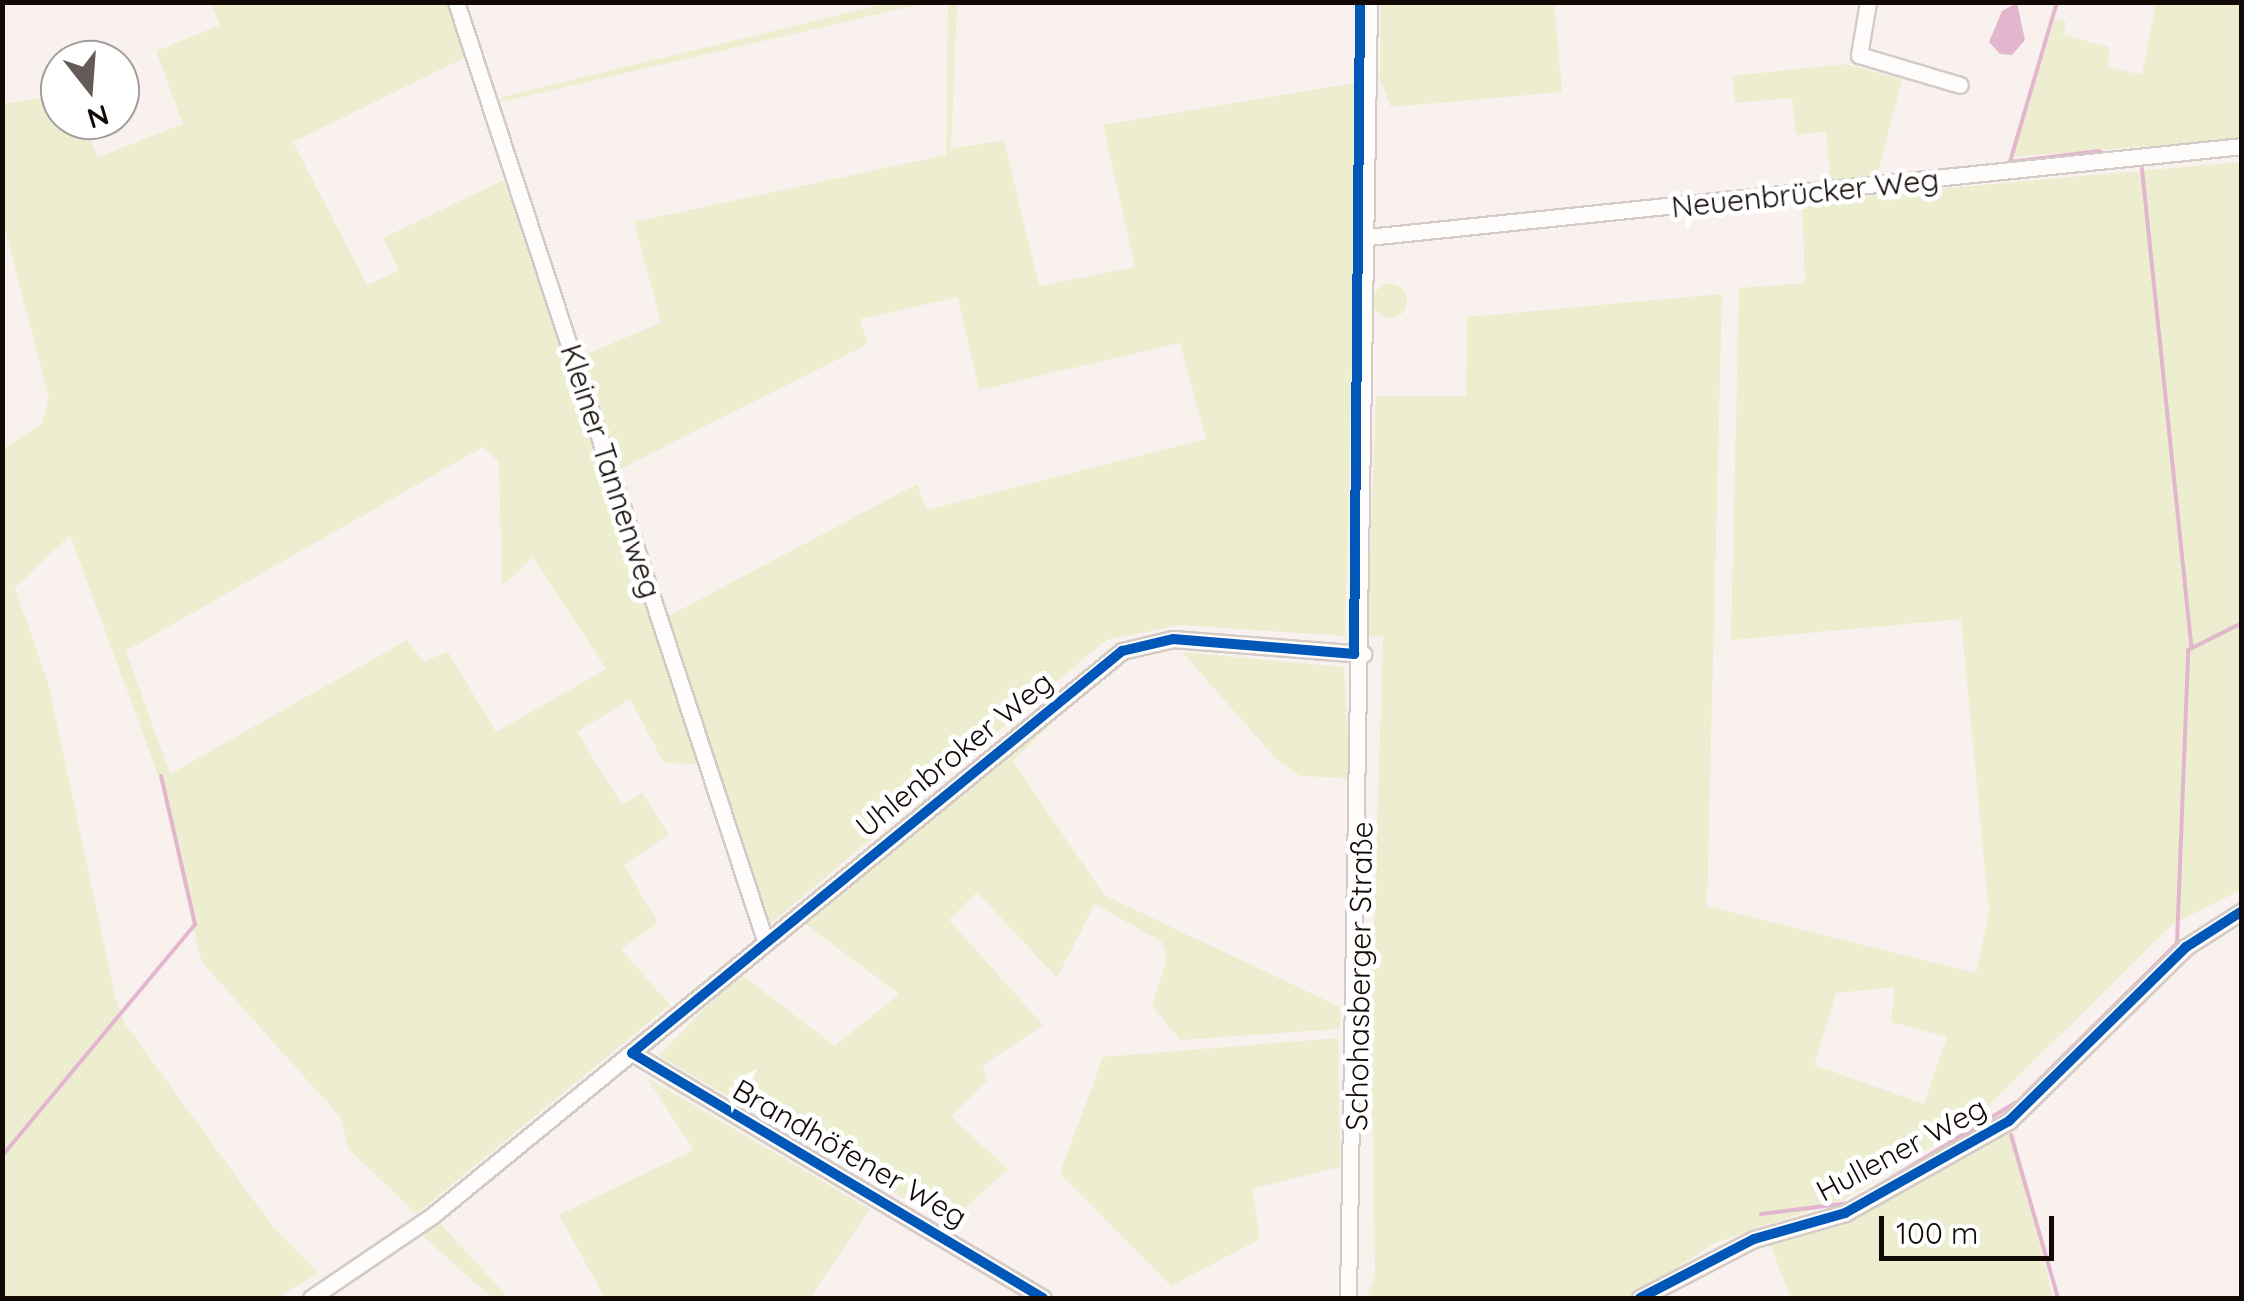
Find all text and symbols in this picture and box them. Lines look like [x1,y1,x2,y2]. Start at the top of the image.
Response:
north arrow [40,40,140,140]
text: N [83,98,113,137]
street label: Neuenbrücker Weg [1670,161,1940,225]
street label: Kleiner Tannenweg [553,340,669,602]
street label: Uhlenbroker Weg [848,664,1060,844]
street label: Schohasberger Straße [1338,821,1380,1131]
street label: Brandhöfener Weg [727,1071,973,1235]
street label: Hullener Weg [1810,1089,1992,1209]
scale bar [1884,1196,2059,1258]
text: 100 m [1896,1214,1978,1252]

